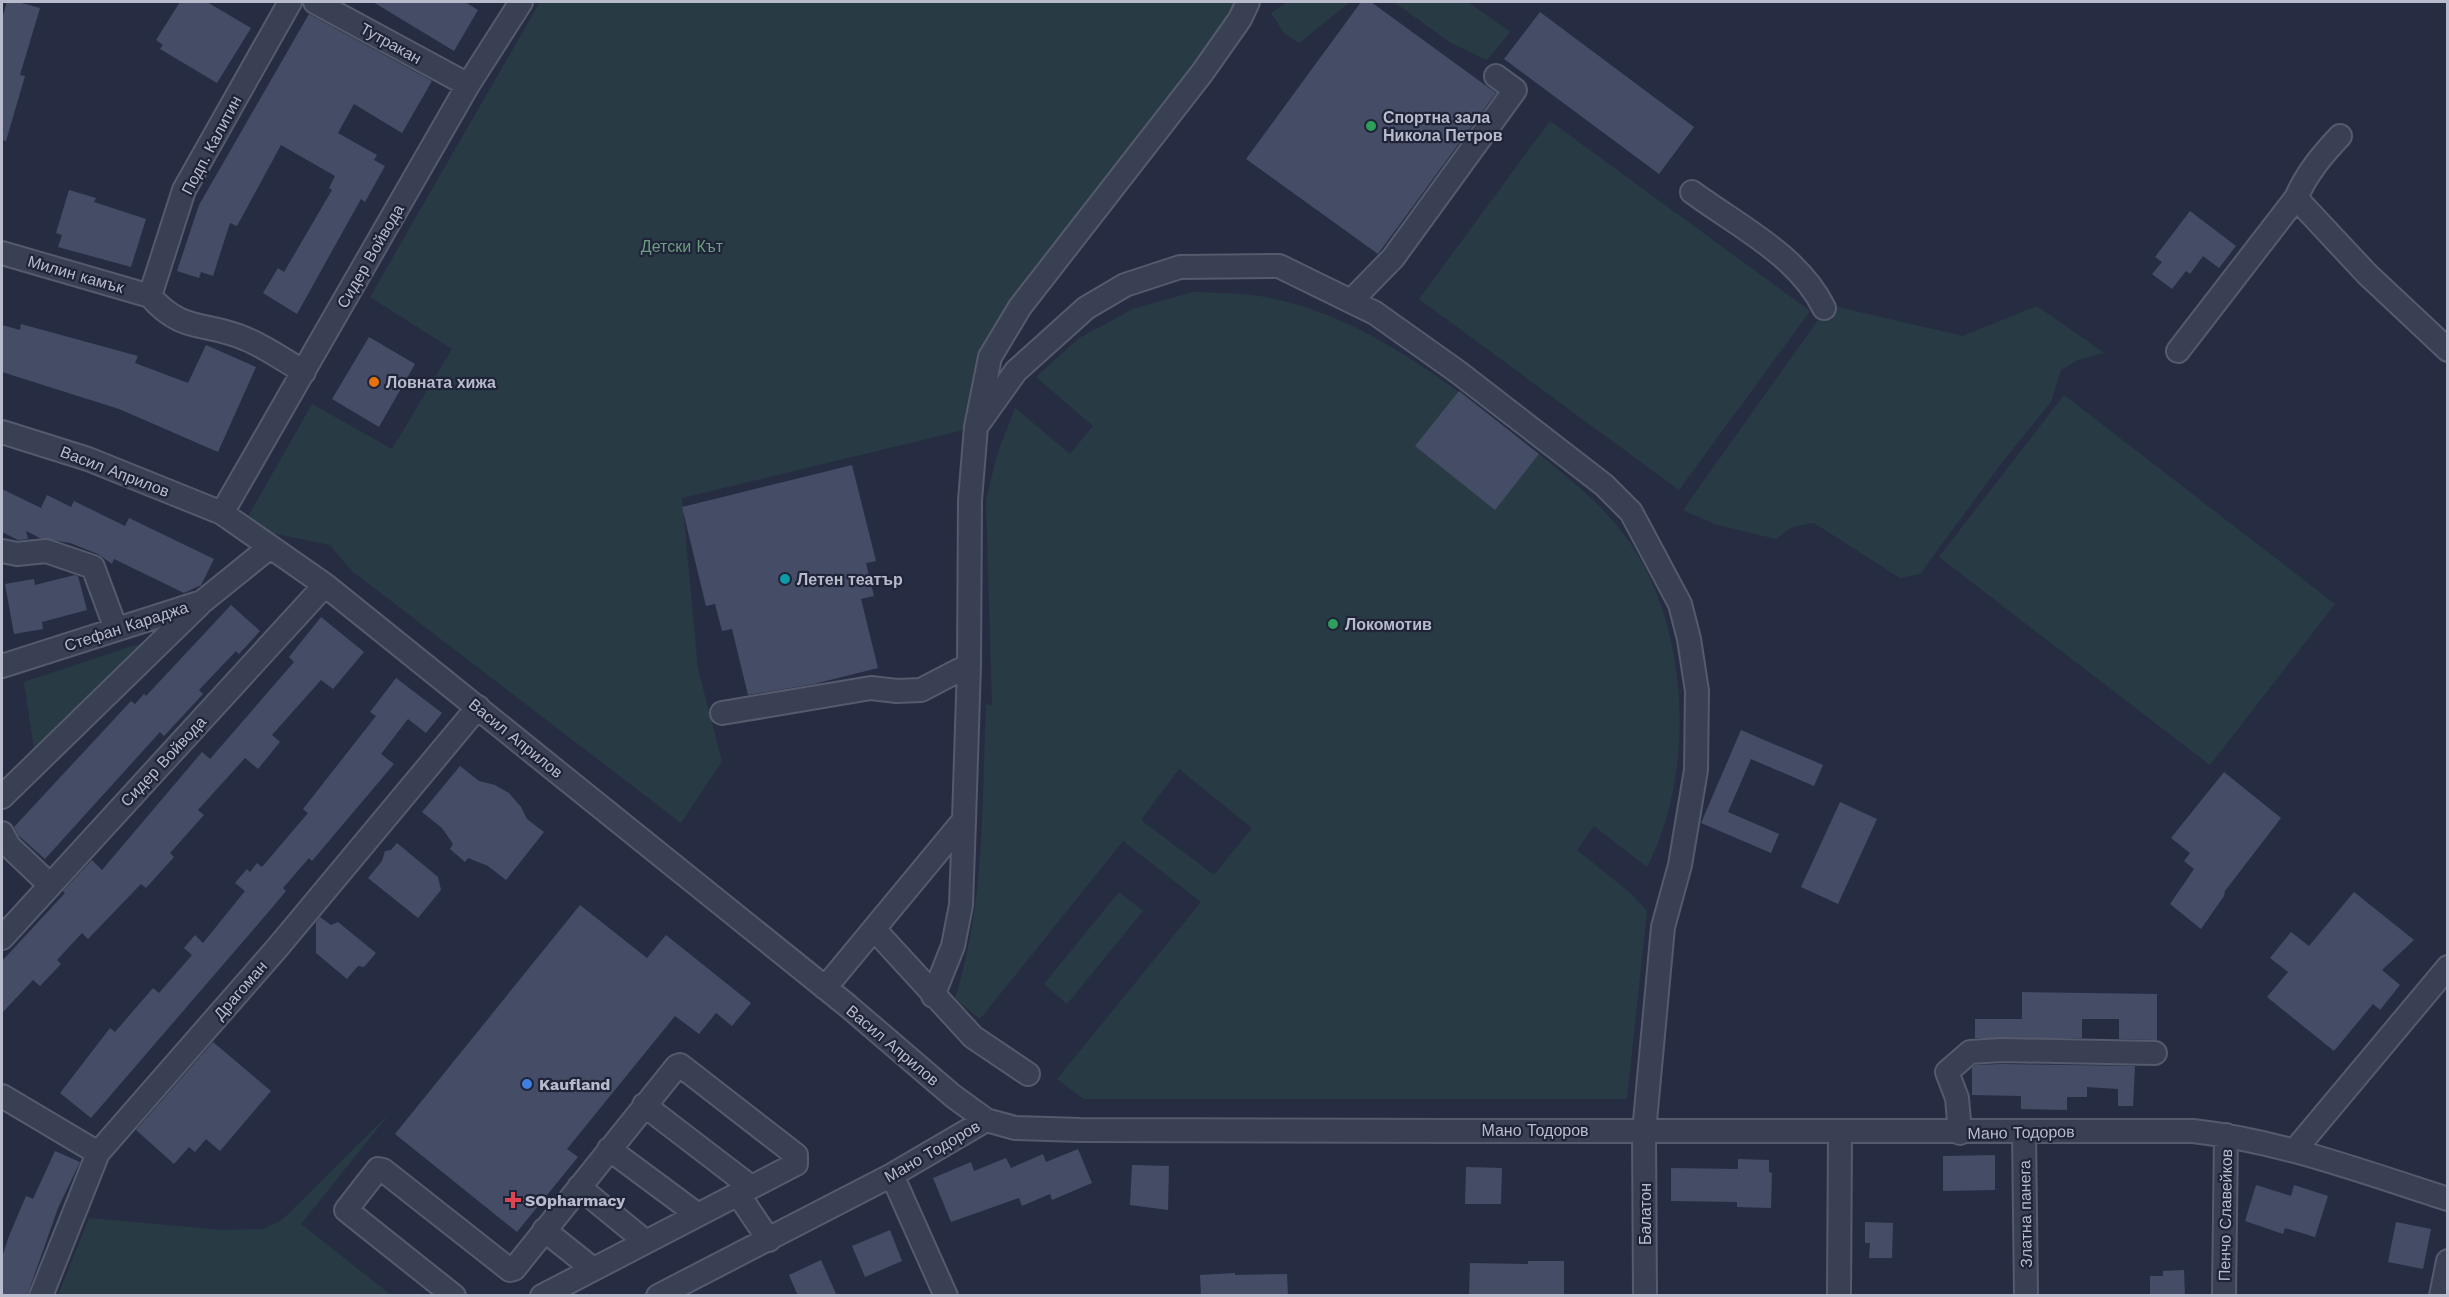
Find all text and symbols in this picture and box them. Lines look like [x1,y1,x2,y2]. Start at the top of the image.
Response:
street label: Тутракан [357,19,425,68]
street label: Подп. Калитин [177,92,246,198]
place label: Спортна зала Никола Петров [1383,108,1503,145]
marker: Спортна зала Никола Петров [1364,119,1378,133]
street label: Сидер Войвода [333,201,408,312]
park label: Детски Кът [641,237,724,256]
street label: Милин камък [26,252,127,298]
place label: Ловната хижа [386,373,496,392]
marker: Ловната хижа [367,375,381,389]
street label: Васил Априлов [58,442,172,501]
place label: Летен театър [797,570,903,589]
marker: Летен театър [778,572,792,586]
street label: Стефан Караджа [62,597,190,655]
place label: Локомотив [1345,615,1432,634]
marker: Локомотив [1326,617,1340,631]
street label: Васил Априлов [465,695,567,782]
street label: Сидер Войвода [117,712,210,810]
street label: Драгоман [210,957,271,1024]
street label: Васил Априлов [842,1001,943,1090]
place label: Kaufland [539,1075,610,1094]
marker: Kaufland [520,1077,534,1091]
street label: Мано Тодоров [881,1116,983,1186]
street label: Мано Тодоров [1481,1121,1589,1140]
street label: Мано Тодоров [1967,1122,2075,1143]
street label: Пенчо Славейков [2215,1149,2236,1281]
street label: Златна панега [2015,1160,2036,1268]
street label: Балатон [1636,1183,1655,1245]
place label: SOpharmacy [525,1191,626,1210]
marker: SOpharmacy [506,1193,520,1207]

